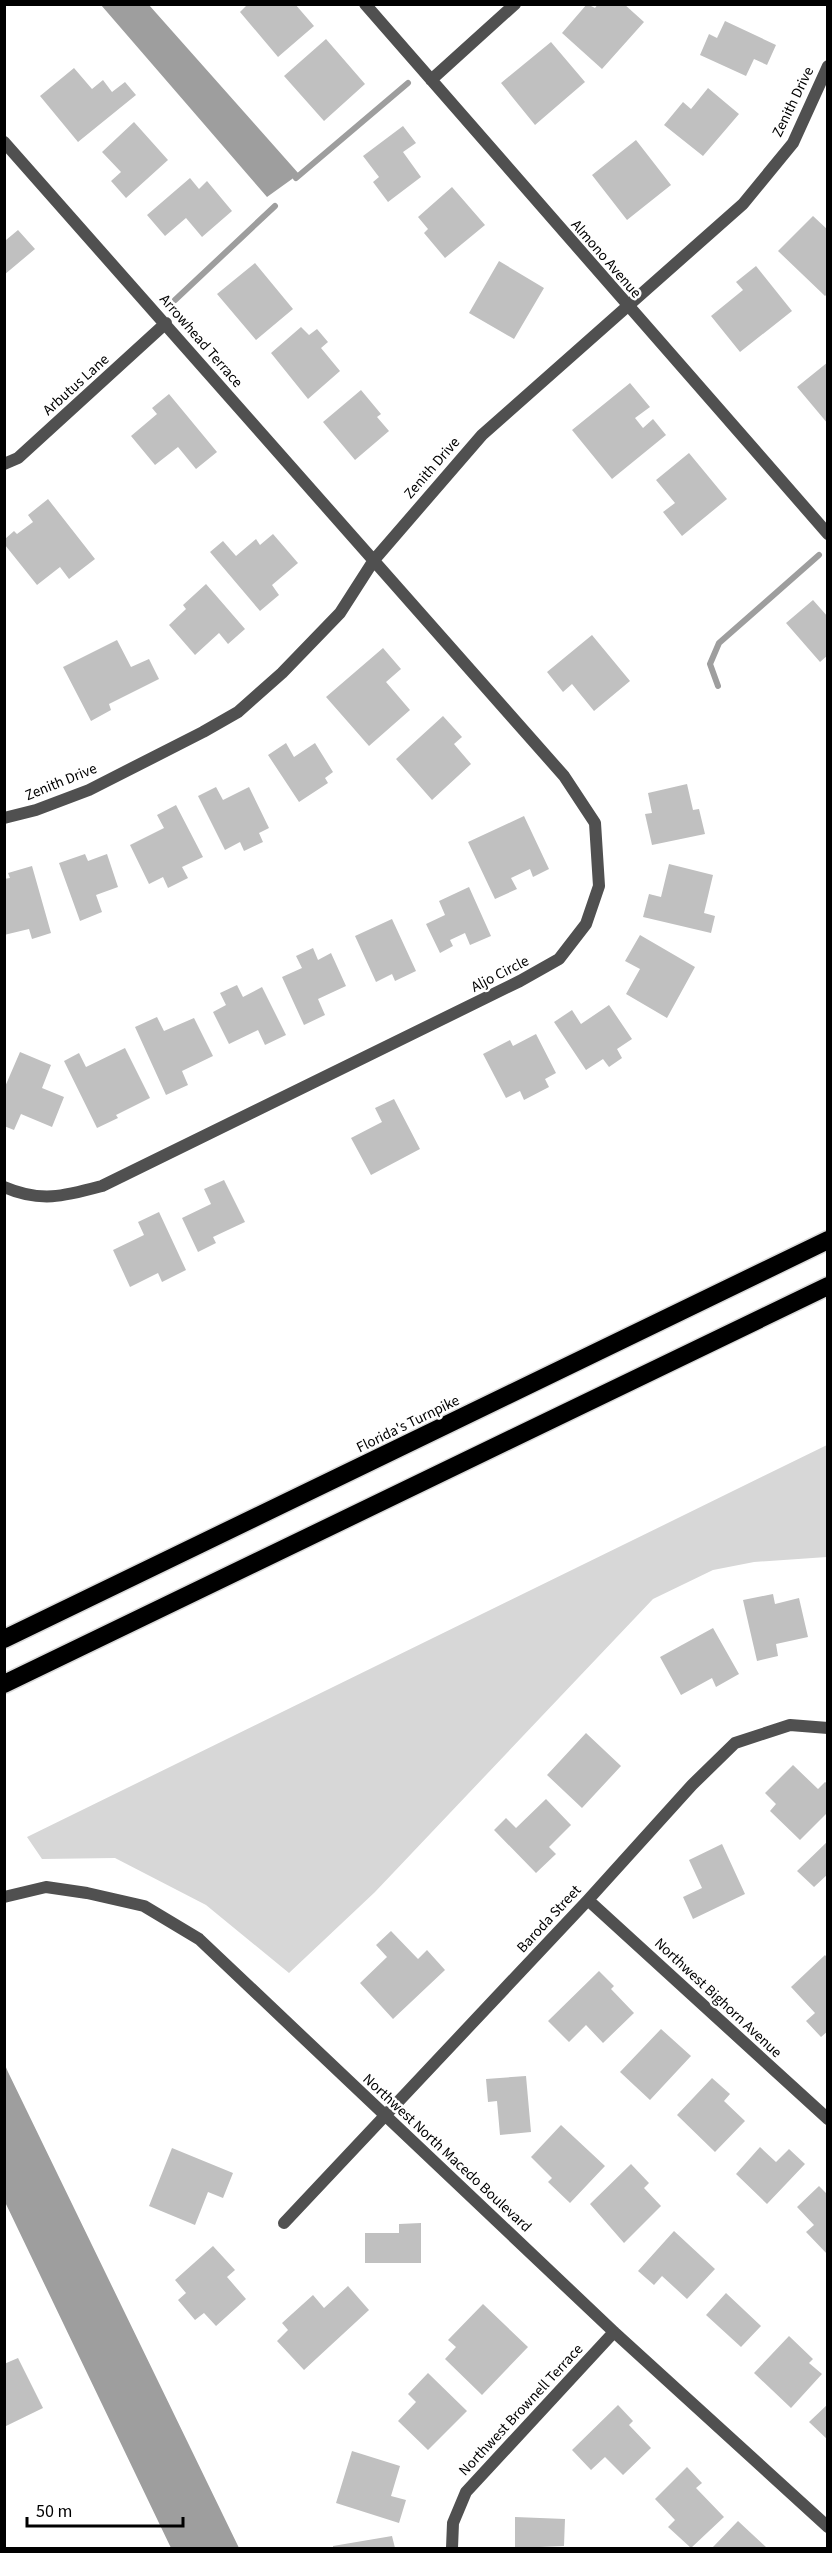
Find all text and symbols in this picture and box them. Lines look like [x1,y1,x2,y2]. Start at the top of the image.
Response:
street label: Zenith Drive [767,63,819,141]
street label: Almono Avenue [566,215,646,303]
street label: Arrowhead Terrace [154,290,248,392]
street label: Arbutus Lane [38,349,114,421]
street label: Zenith Drive [399,432,465,504]
street label: Zenith Drive [22,758,100,806]
street label: Aljo Circle [467,950,533,998]
street label: Florida's Turnpike [353,1390,463,1458]
street label: Baroda Street [512,1880,586,1958]
street label: Northwest Bighorn Avenue [650,1933,786,2063]
street label: Northwest North Macedo Boulevard [358,2069,536,2237]
street label: Northwest Brownell Terrace [454,2339,588,2481]
scale bar [27,2490,183,2528]
text: 50 m [36,2499,72,2524]

